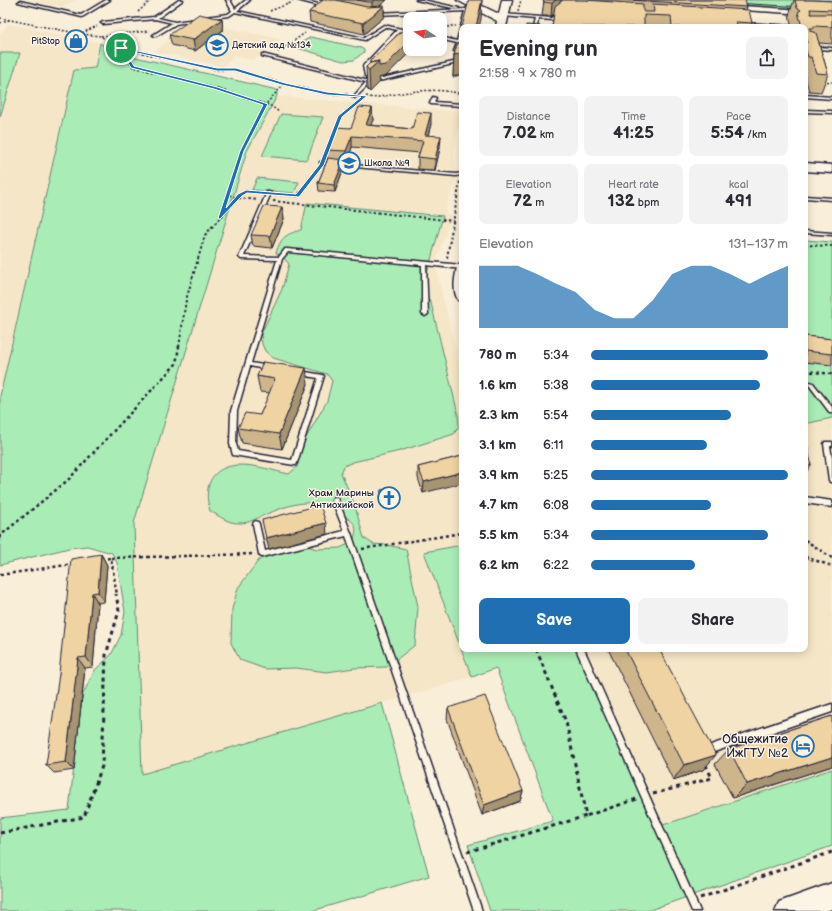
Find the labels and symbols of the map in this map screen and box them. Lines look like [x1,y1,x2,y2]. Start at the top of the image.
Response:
north arrow [403,12,447,56]
shop icon: PitStop [63,28,89,54]
pin [104,31,138,65]
school or university icon: Детский сад №134 [204,32,230,58]
place label: PitStop [31,36,60,47]
place label: Детский сад №134 [232,40,312,51]
school or university icon: Школа №9 [336,150,362,176]
place label: Школа №9 [364,158,410,169]
church icon: Храм Марины Антиохийской [376,485,402,511]
place label: Храм Марины Антиохийской [309,487,374,511]
place label: Общежитие ИжГТУ №2 [722,732,788,761]
hotel icon: Общежитие ИжГТУ №2 [790,733,816,759]

